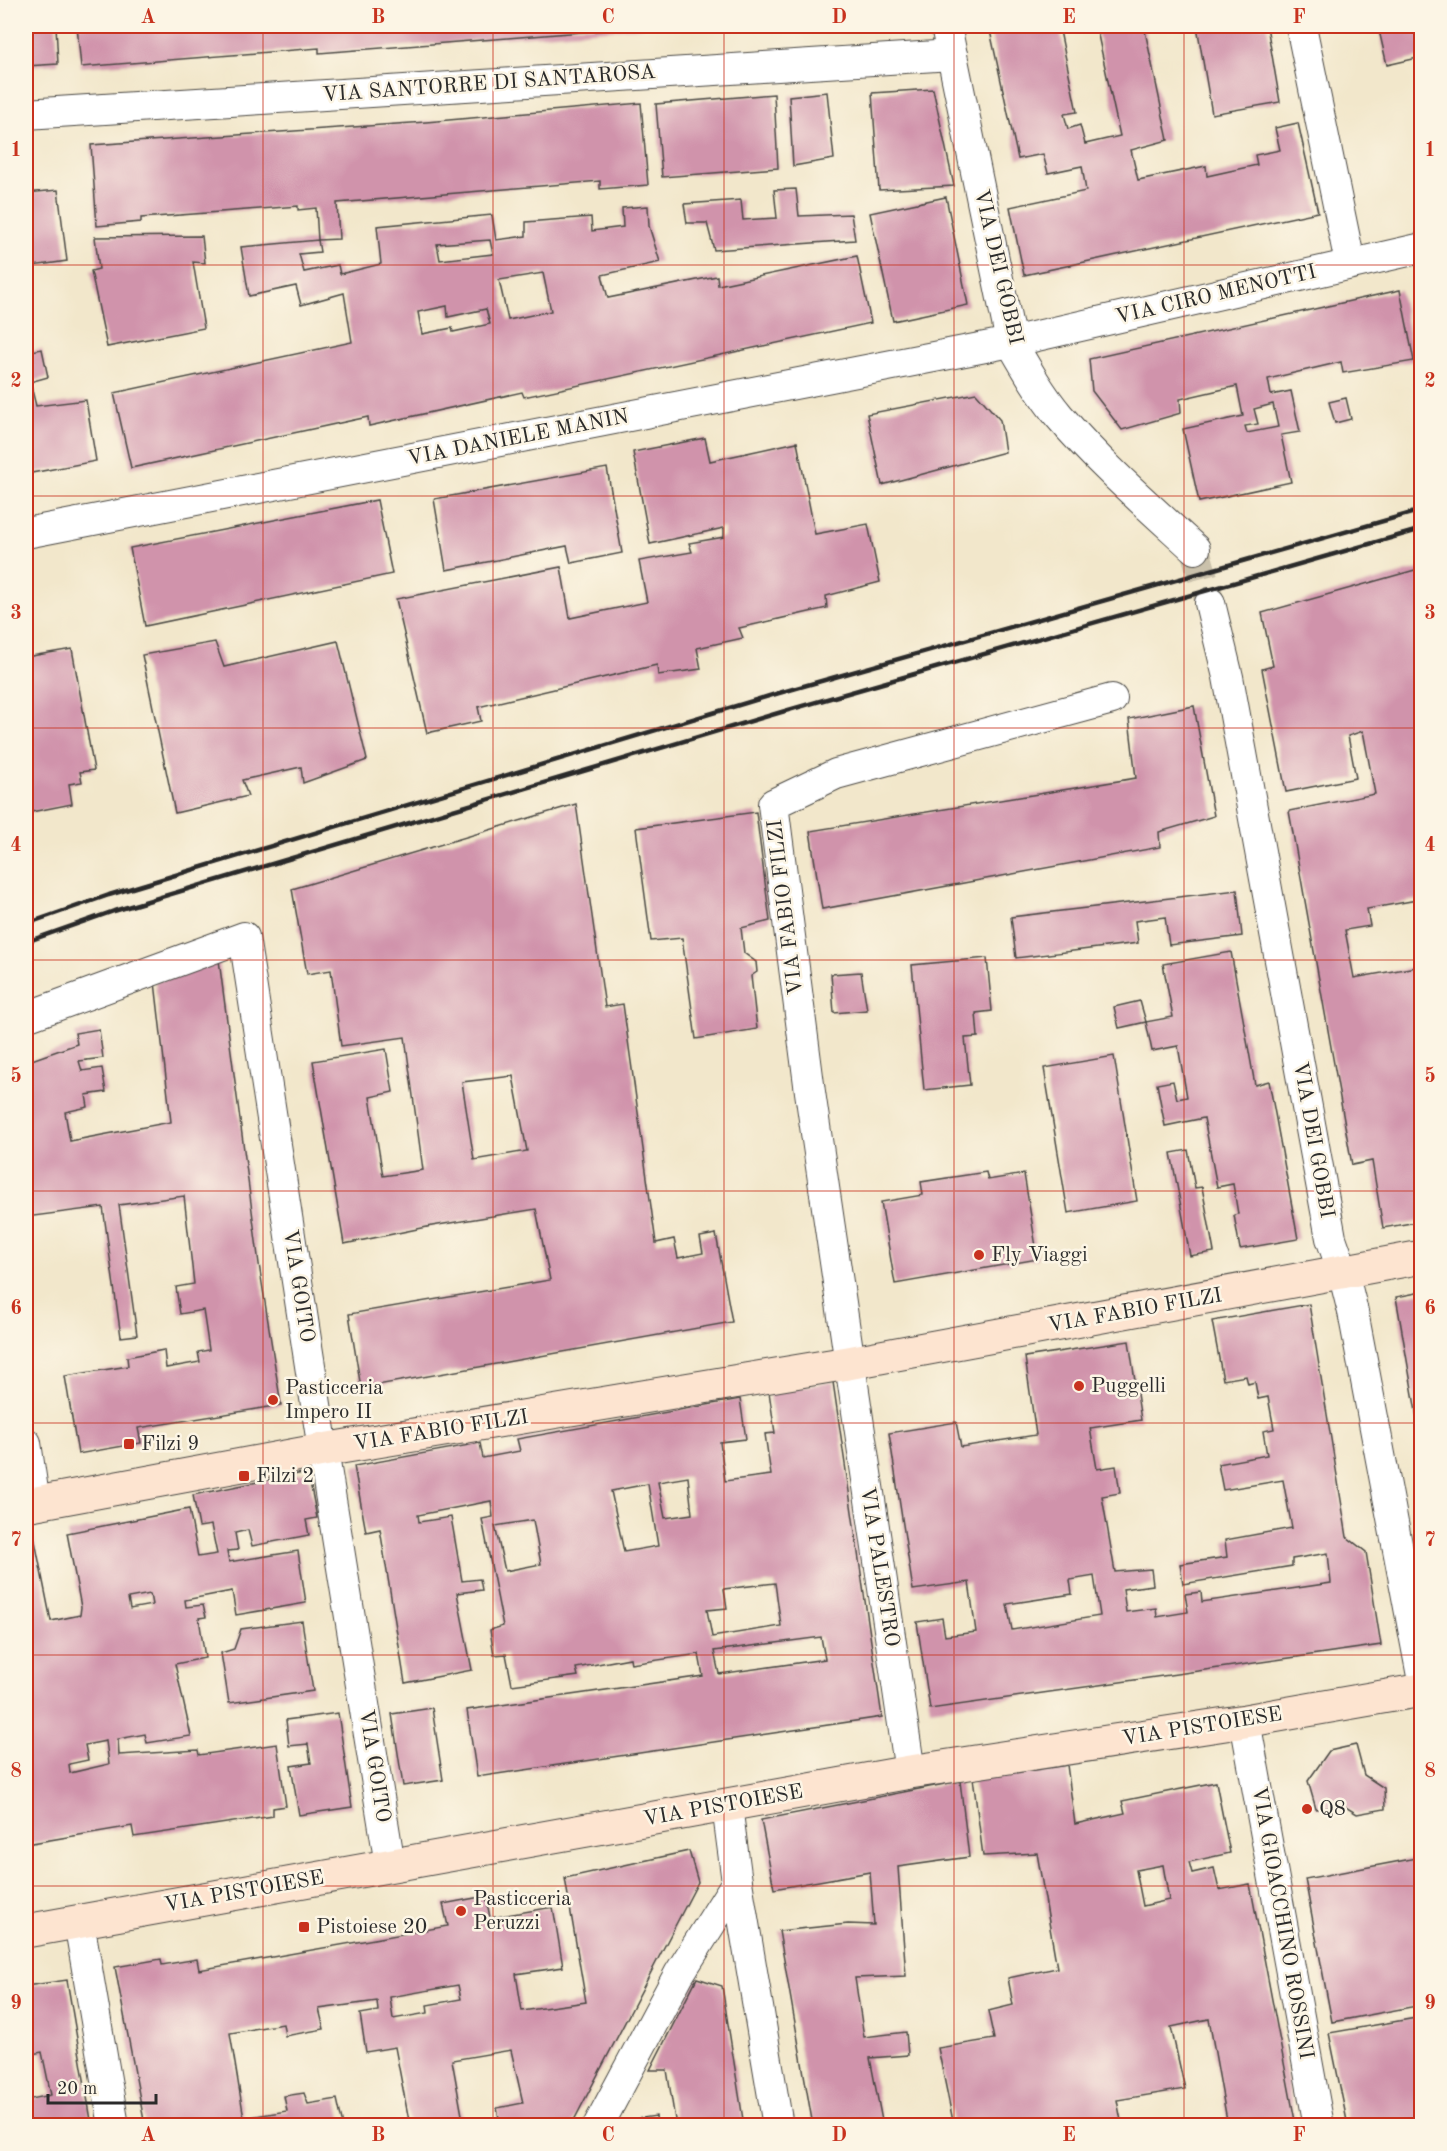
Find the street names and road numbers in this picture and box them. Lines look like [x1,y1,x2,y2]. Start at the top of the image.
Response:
street label: VIA SANTORRE DI SANTAROSA [322,62,656,106]
street label: VIA DEI GOBBI [970,187,1026,347]
street label: VIA CIRO MENOTTI [1113,262,1319,328]
street label: VIA DANIELE MANIN [406,406,630,470]
street label: VIA FABIO FILZI [765,818,807,996]
street label: VIA DEI GOBBI [1289,1060,1337,1220]
street label: VIA GOITO [279,1228,317,1344]
street label: VIA FABIO FILZI [1046,1285,1224,1337]
street label: VIA FABIO FILZI [352,1407,530,1455]
street label: VIA PALESTRO [856,1486,902,1648]
street label: VIA PISTOIESE [1120,1704,1284,1750]
street label: VIA GOITO [355,1708,393,1824]
street label: VIA PISTOIESE [641,1782,805,1830]
street label: VIA GIOACCHINO ROSSINI [1248,1785,1316,2061]
street label: VIA PISTOIESE [162,1868,326,1916]

